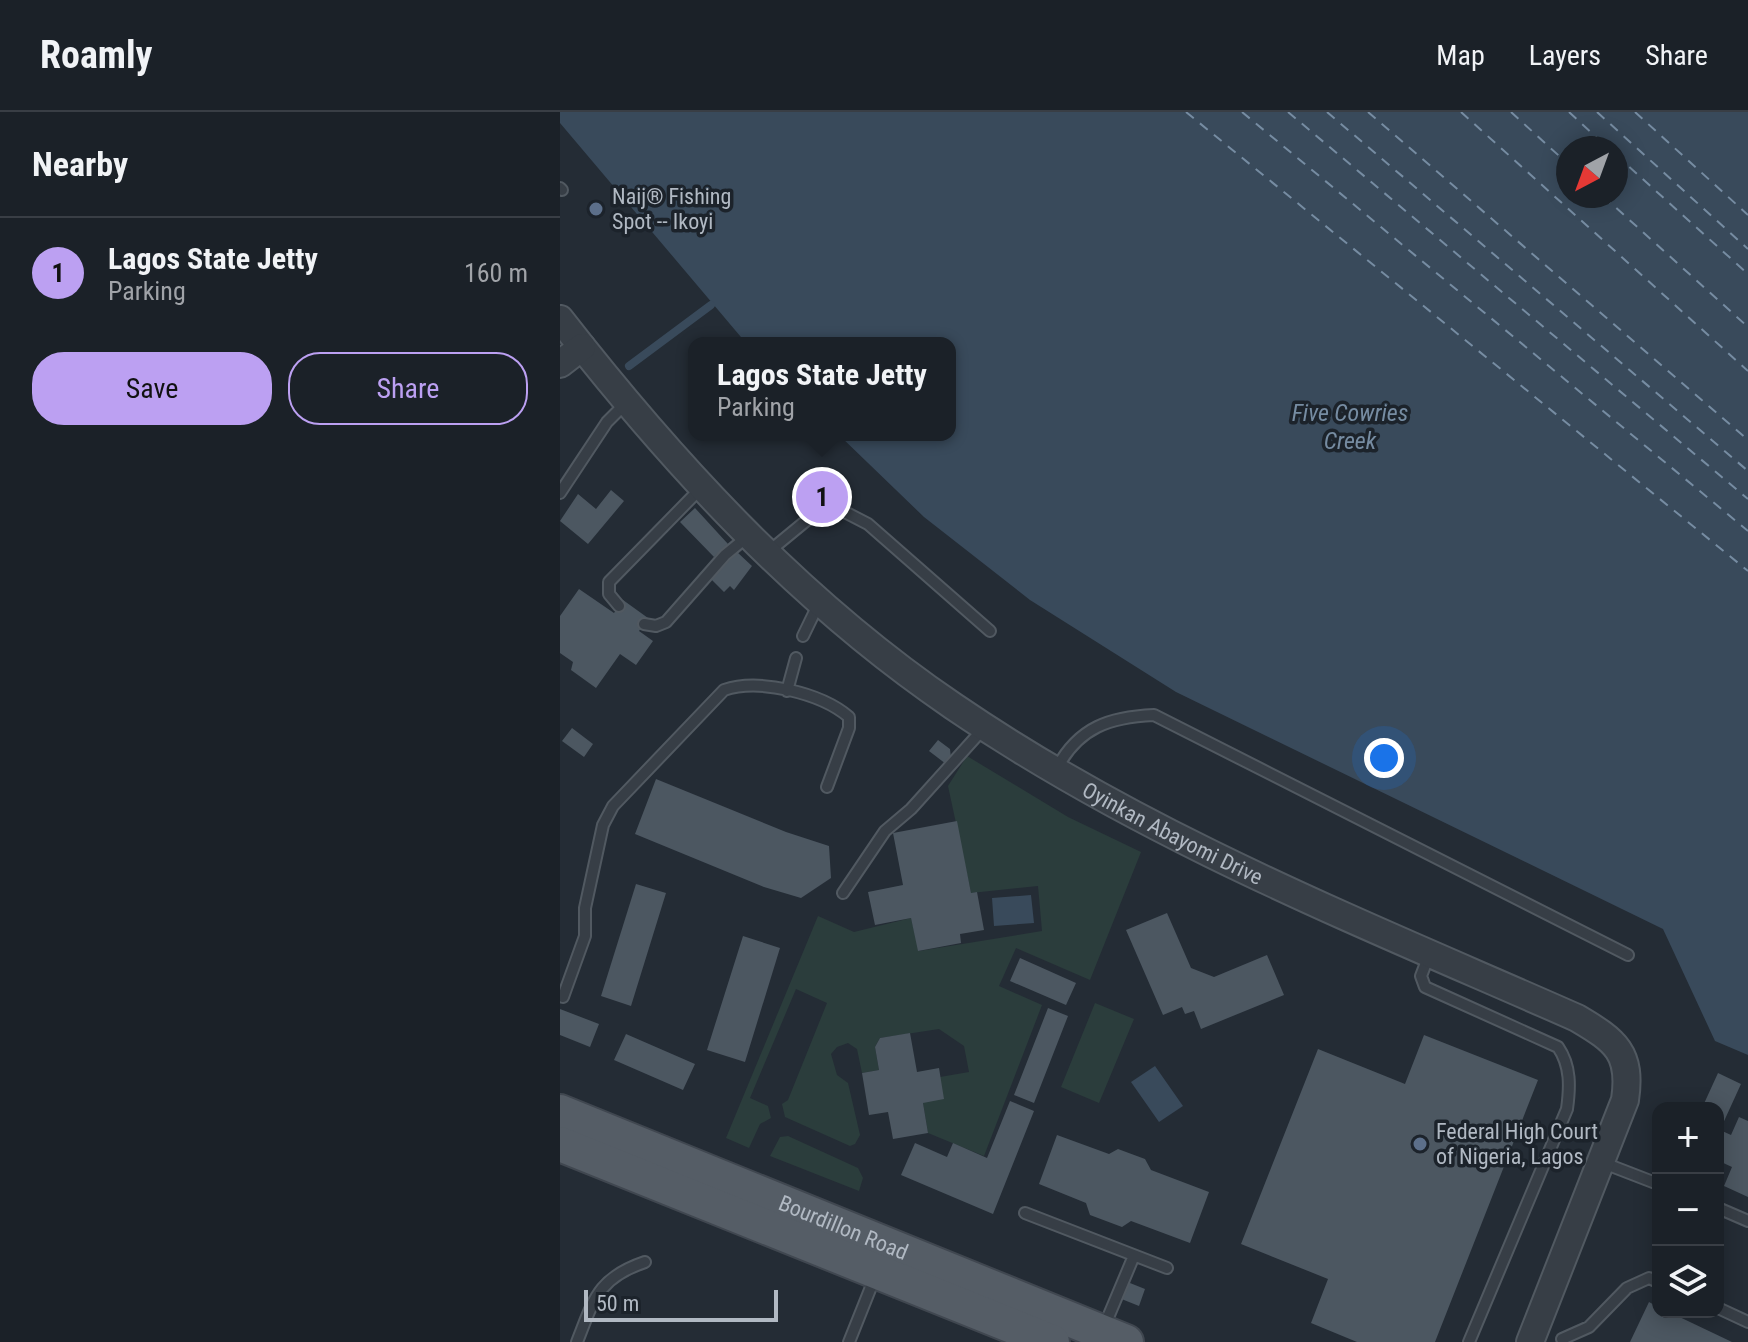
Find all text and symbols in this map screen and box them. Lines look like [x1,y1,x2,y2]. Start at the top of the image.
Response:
text: Roamly [40,33,153,77]
text: Map [1436,39,1485,72]
text: Layers [1529,39,1601,72]
text: Share [1645,39,1708,72]
north arrow [1556,136,1628,208]
text: Nearby [32,144,128,184]
place label: Naij® Fishing Spot -- Ikoyi [612,184,731,234]
marker: Naij® Fishing Spot -- Ikoyi [587,200,605,218]
text: Lagos State Jetty [108,241,318,276]
text: 1 [51,258,65,288]
text: 160 m [464,258,528,288]
text: Parking [108,276,186,306]
popup [688,337,956,441]
button: Save [32,352,272,425]
button: Share [288,352,528,425]
text: Lagos State Jetty [717,357,927,392]
text: Parking [717,392,795,422]
water label: Five Cowries Creek [1292,399,1408,455]
pin: 1 [796,467,848,527]
your location [1364,738,1404,778]
street label: Oyinkan Abayomi Drive [1078,777,1267,890]
map controls [1652,1102,1724,1318]
button: + [1652,1102,1724,1174]
place label: Federal High Court of Nigeria, Lagos [1436,1119,1598,1169]
marker: Federal High Court of Nigeria, Lagos [1411,1135,1429,1153]
button: − [1652,1174,1724,1246]
street label: Bourdillon Road [775,1190,912,1265]
button: layers [1652,1246,1724,1318]
scale bar [584,1286,778,1322]
text: 50 m [596,1291,639,1316]

